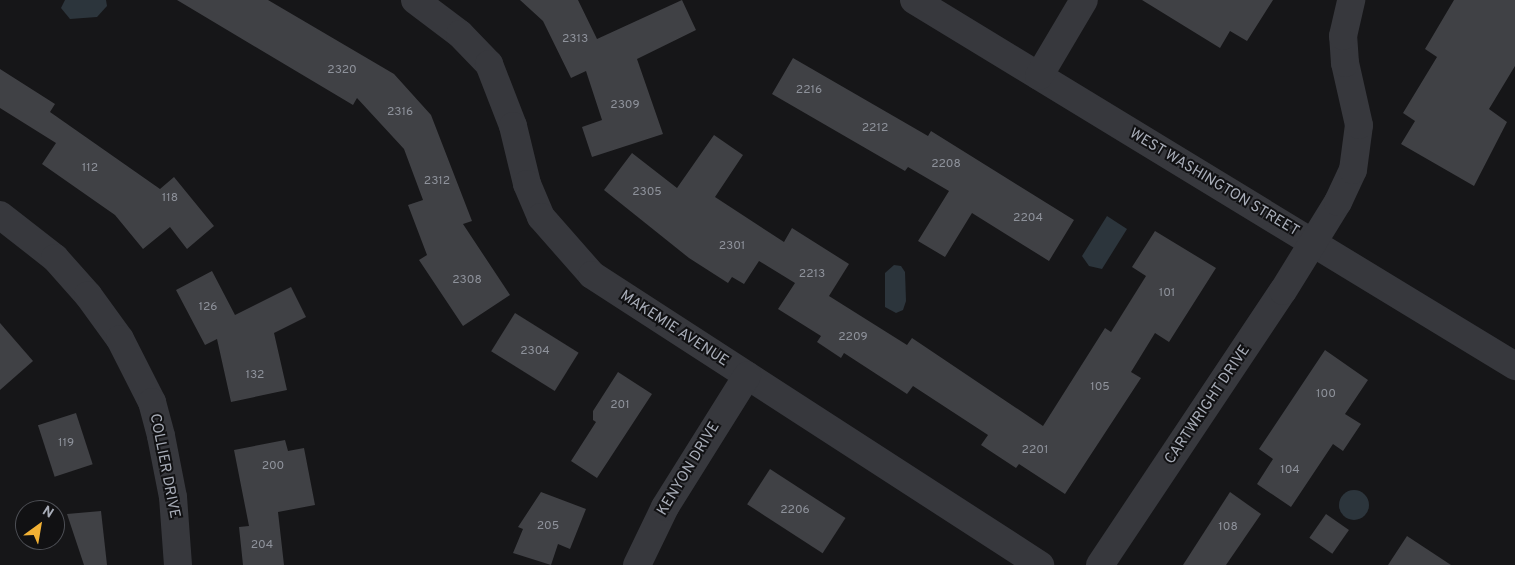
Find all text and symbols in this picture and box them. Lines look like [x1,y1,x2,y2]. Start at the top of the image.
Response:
house number: 2313 [562,33,588,47]
house number: 2320 [327,64,357,78]
house number: 2216 [796,84,822,98]
house number: 2309 [610,99,640,113]
house number: 2316 [387,106,413,120]
house number: 2212 [862,122,888,136]
street label: WEST WASHINGTON STREET [1126,125,1302,241]
house number: 2208 [931,158,961,172]
house number: 112 [82,162,98,176]
house number: 2312 [424,175,450,189]
house number: 2305 [632,186,662,200]
house number: 118 [162,192,178,206]
house number: 2204 [1013,212,1043,226]
house number: 2301 [719,240,745,254]
house number: 2213 [799,268,825,282]
house number: 2308 [452,274,482,288]
street label: MAKEMIE AVENUE [616,287,732,371]
house number: 101 [1159,287,1175,301]
house number: 126 [199,301,217,315]
house number: 2209 [838,331,868,345]
street label: CARTWRIGHT DRIVE [1161,342,1255,468]
house number: 2304 [520,345,550,359]
house number: 132 [246,369,264,383]
house number: 105 [1090,381,1110,395]
house number: 100 [1316,388,1336,402]
house number: 201 [610,399,630,413]
street label: COLLIER DRIVE [145,412,183,520]
street label: KENYON DRIVE [654,419,724,519]
house number: 119 [58,437,74,451]
house number: 2201 [1022,444,1048,458]
house number: 200 [262,460,284,474]
house number: 104 [1280,464,1300,478]
north arrow [15,500,65,550]
text: N [39,503,56,523]
house number: 2206 [780,504,810,518]
house number: 205 [537,520,559,534]
house number: 108 [1218,521,1238,535]
house number: 204 [251,539,273,553]

